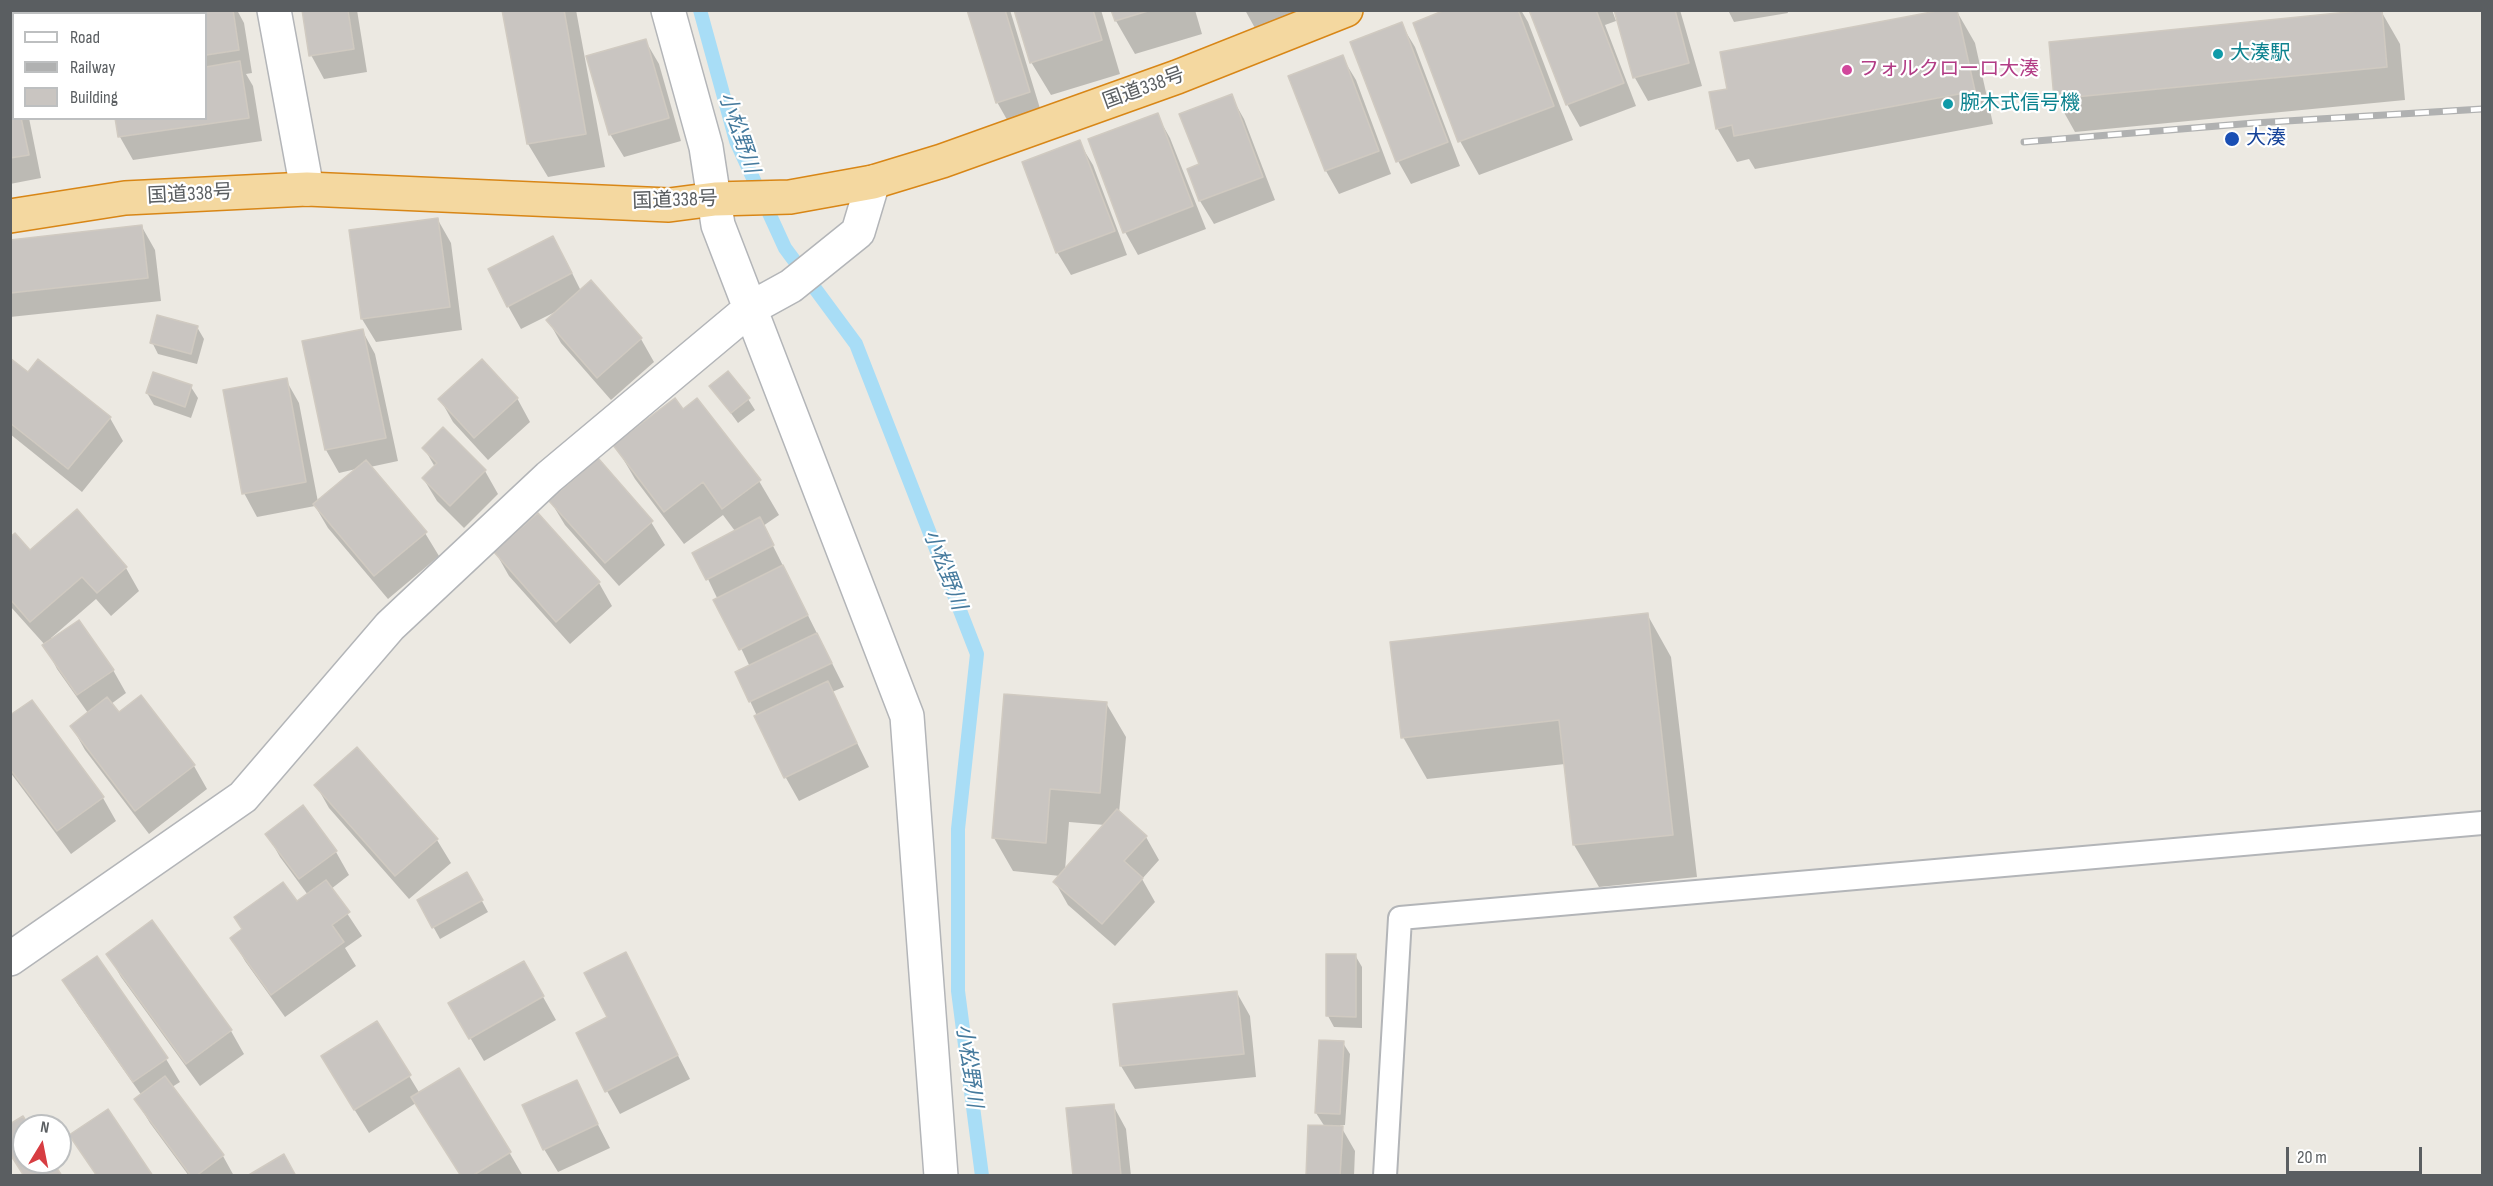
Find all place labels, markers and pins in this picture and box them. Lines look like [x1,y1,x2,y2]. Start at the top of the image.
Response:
place label: 大湊駅 [2230,42,2290,66]
marker: 大湊駅 [2211,47,2225,61]
place label: フォルクローロ大湊 [1859,58,2039,82]
marker: フォルクローロ大湊 [1840,63,1854,77]
place label: 腕木式信号機 [1960,92,2080,116]
marker: 腕木式信号機 [1941,97,1955,111]
place label: 大湊 [2246,127,2286,151]
marker: 大湊 [2223,130,2241,148]

